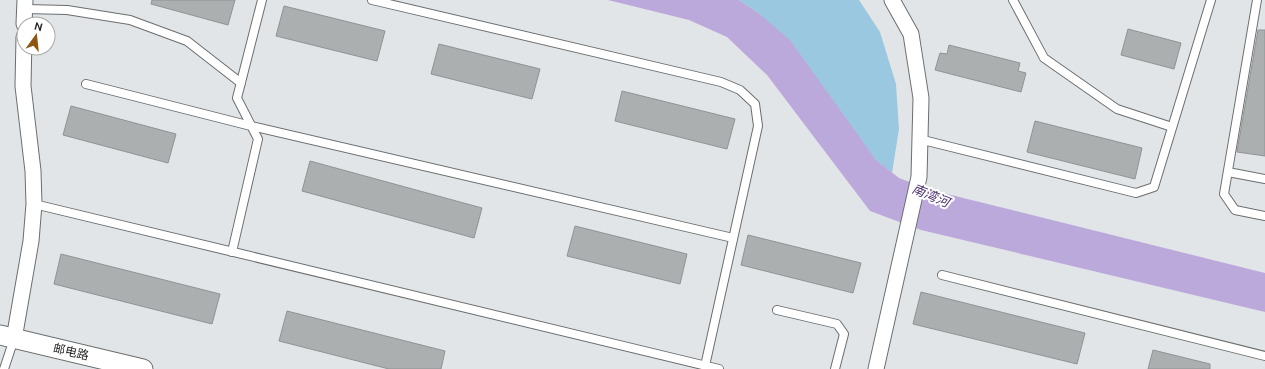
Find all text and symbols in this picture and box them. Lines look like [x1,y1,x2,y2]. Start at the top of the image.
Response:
north arrow [16,16,56,56]
text: N [33,19,44,33]
water label: 南湾河 [910,181,954,210]
street label: 邮电路 [52,341,90,362]

